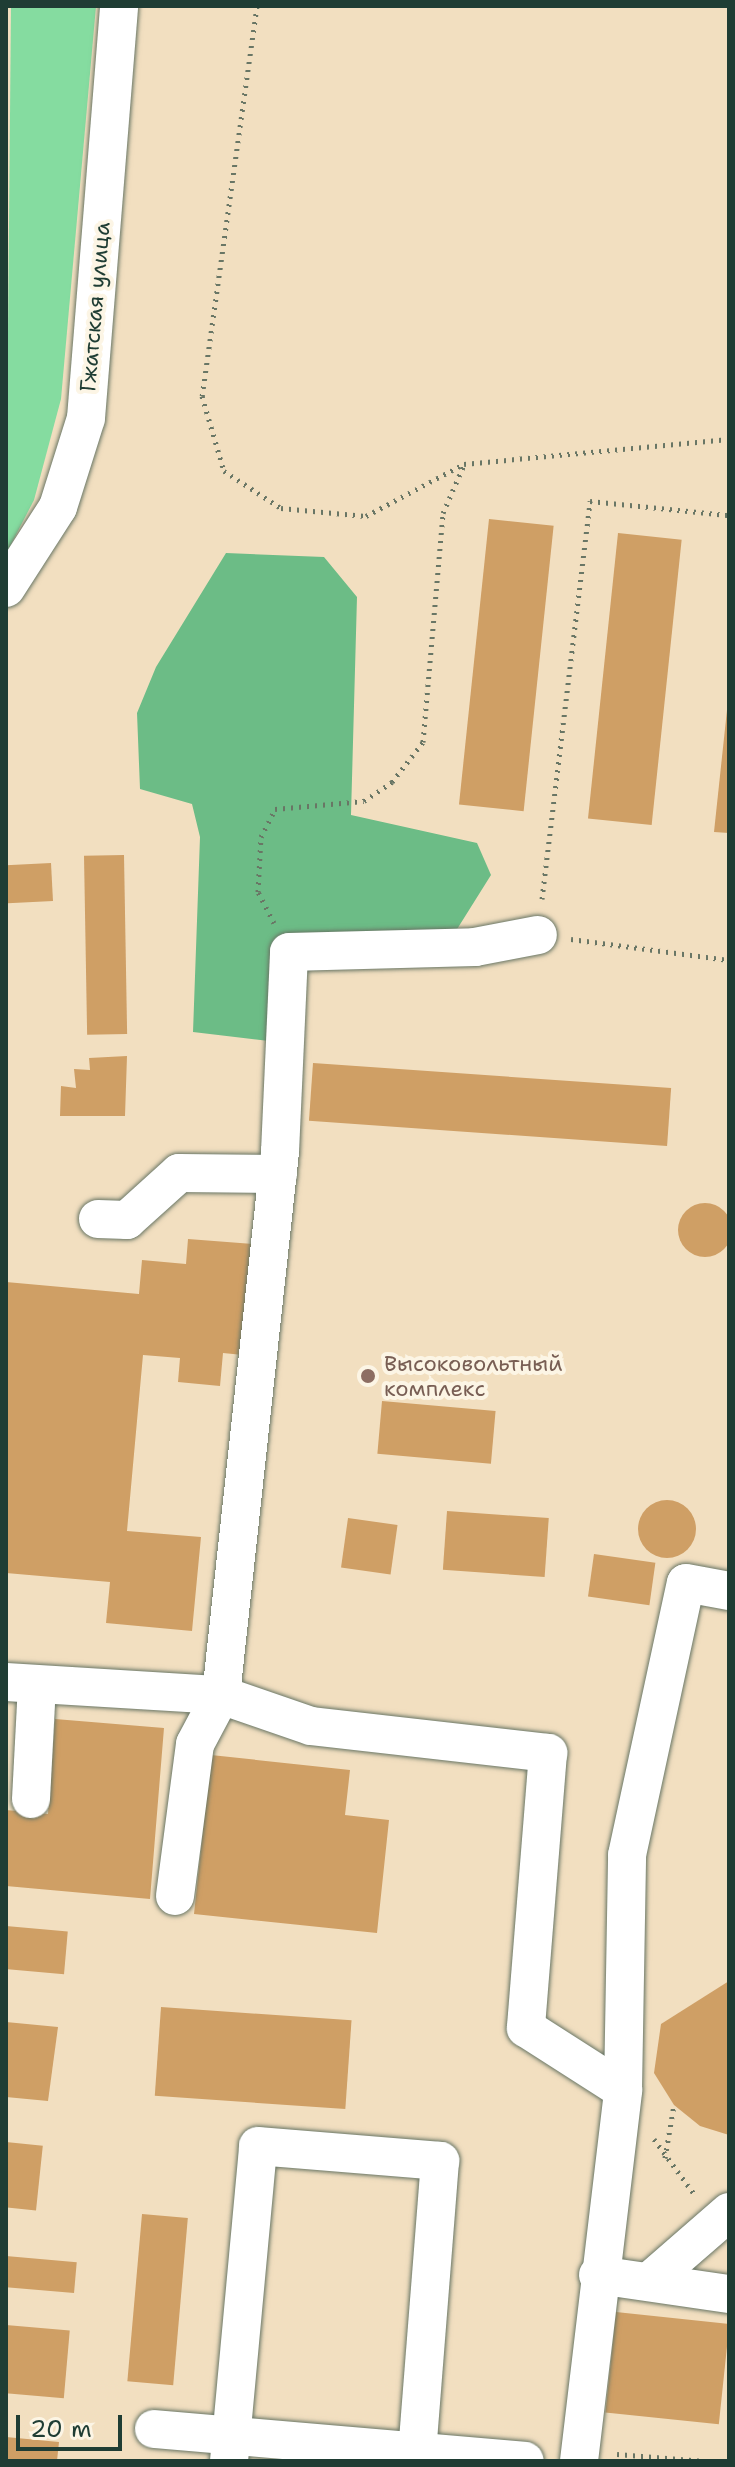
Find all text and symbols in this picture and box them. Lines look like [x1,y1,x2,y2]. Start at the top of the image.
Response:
street label: Гжатская улица [74,221,116,393]
place label: Высоковольтный комплекc [384,1350,563,1402]
marker: Высоковольтный комплекc [359,1367,377,1385]
scale bar [20,2399,126,2449]
text: 20 m [30,2413,92,2445]

